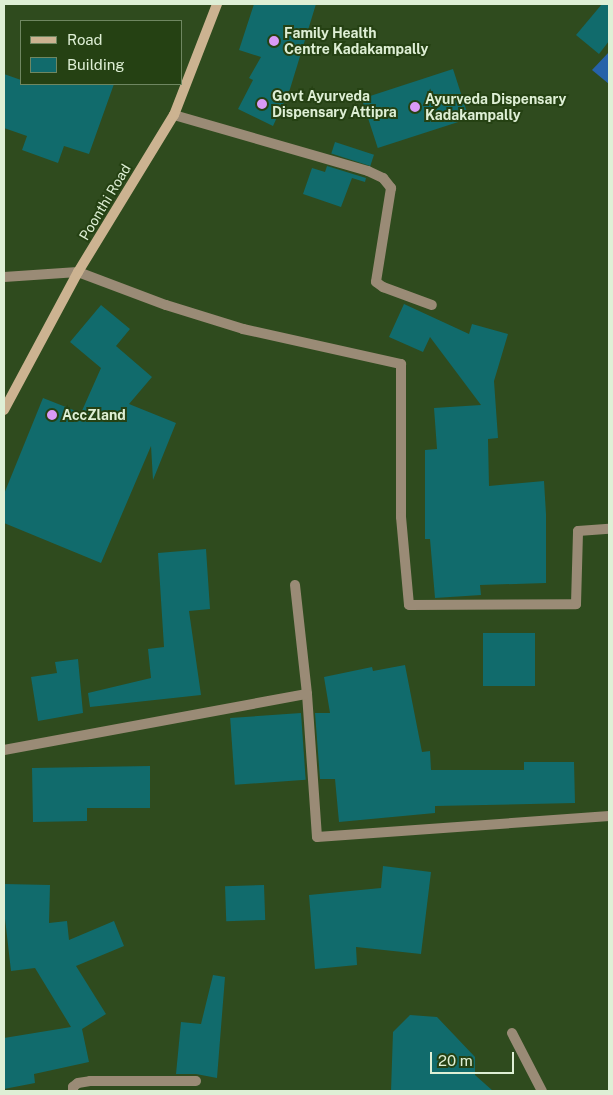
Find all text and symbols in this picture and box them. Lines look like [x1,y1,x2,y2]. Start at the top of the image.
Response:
legend [20,20,182,85]
place label: Family Health Centre Kadakampally [284,25,429,58]
text: Road [67,31,103,48]
marker: Family Health Centre Kadakampally [268,35,280,47]
text: Building [67,56,125,73]
place label: Govt Ayurveda Dispensary Attipra [272,88,397,120]
place label: Ayurveda Dispensary Kadakampally [425,91,566,124]
marker: Govt Ayurveda Dispensary Attipra [256,98,268,110]
marker: Ayurveda Dispensary Kadakampally [409,101,421,113]
street label: Poonthi Road [76,161,134,243]
place label: AccZland [62,407,126,423]
marker: AccZland [46,409,58,421]
scale bar [433,1042,517,1074]
text: 20 m [438,1052,473,1069]

